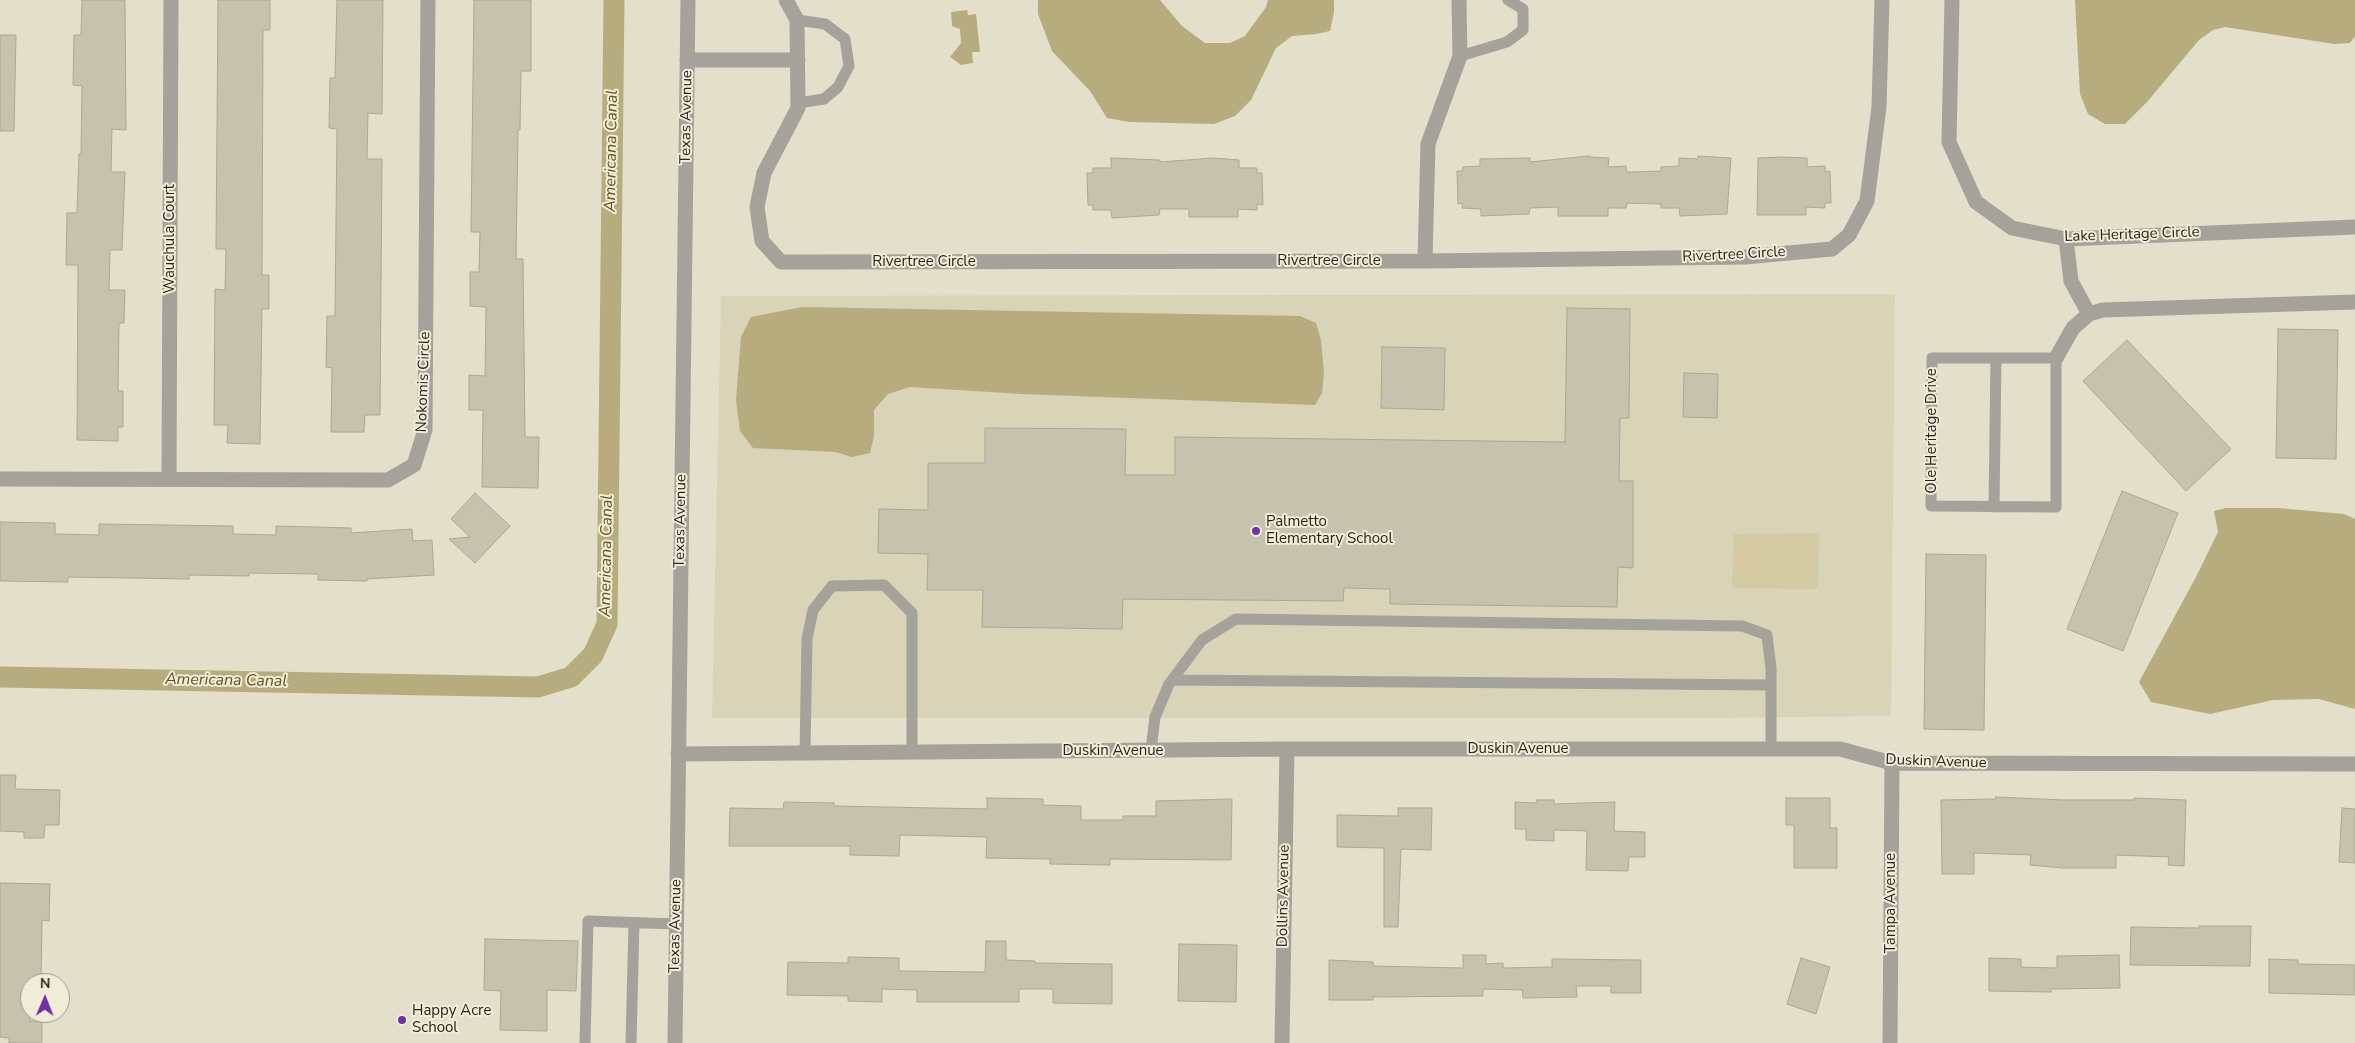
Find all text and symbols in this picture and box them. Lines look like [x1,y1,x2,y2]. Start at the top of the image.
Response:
street label: Texas Avenue [677,70,697,164]
water label: Americana Canal [601,90,623,212]
street label: Wauchula Court [161,184,179,294]
street label: Lake Heritage Circle [2064,224,2200,246]
street label: Rivertree Circle [1682,243,1786,267]
street label: Rivertree Circle [1277,252,1381,270]
street label: Rivertree Circle [872,253,976,271]
street label: Nokomis Circle [413,331,435,433]
street label: Ole Heritage Drive [1923,368,1941,494]
street label: Texas Avenue [671,474,691,568]
water label: Americana Canal [596,495,618,617]
place label: Palmetto Elementary School [1266,513,1393,548]
marker: Palmetto Elementary School [1250,525,1262,537]
water label: Americana Canal [165,670,287,692]
street label: Duskin Avenue [1467,740,1569,758]
street label: Duskin Avenue [1062,742,1164,760]
street label: Duskin Avenue [1885,751,1987,773]
street label: Dollins Avenue [1274,845,1294,947]
street label: Tampa Avenue [1882,853,1900,953]
street label: Texas Avenue [666,879,686,973]
north arrow [20,973,70,1023]
text: N [40,974,51,993]
place label: Happy Acre School [412,1002,491,1037]
marker: Happy Acre School [396,1014,408,1026]

